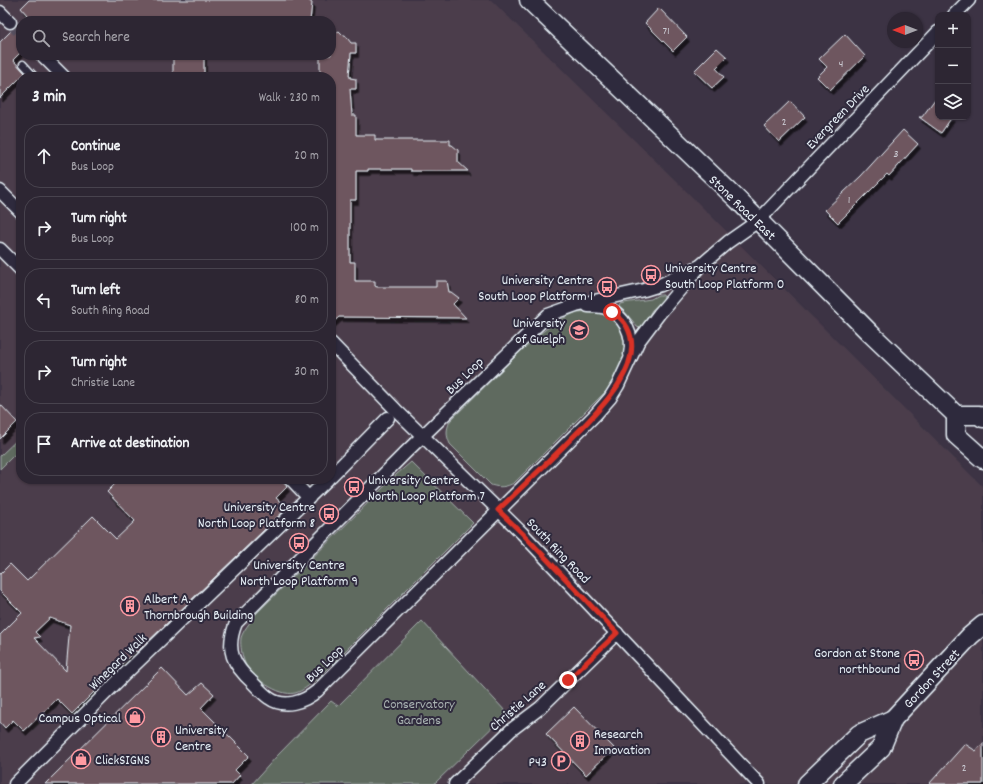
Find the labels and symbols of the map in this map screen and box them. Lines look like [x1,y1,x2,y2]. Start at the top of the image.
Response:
north arrow [887,12,923,48]
house number: 71 [662,23,670,40]
house number: 4 [839,56,844,73]
street label: Evergreen Drive [802,80,875,154]
house number: 2 [781,114,787,131]
house number: 3 [893,146,899,163]
street label: Stone Road East [703,171,780,246]
house number: 1 [848,192,850,209]
place label: University Centre South Loop Platform 0 [665,259,784,295]
bus stop icon: University Centre South Loop Platform 0 [640,264,662,286]
place label: University Centre South Loop Platform 1 [478,271,593,307]
bus stop icon: University Centre South Loop Platform 1 [596,276,618,298]
route start [603,303,621,321]
place label: University of Guelph [513,314,565,350]
school or university icon: University of Guelph [568,319,590,341]
street label: Bus Loop [442,353,489,400]
place label: University Centre North Loop Platform 7 [368,471,485,507]
bus stop icon: University Centre North Loop Platform 7 [343,476,365,498]
place label: University Centre North Loop Platform 8 [198,498,315,534]
bus stop icon: University Centre North Loop Platform 8 [318,503,340,525]
street label: South Ring Road [521,514,594,589]
bus stop icon: University Centre North Loop Platform 9 [288,532,310,554]
place label: University Centre North Loop Platform 9 [240,556,358,592]
place label: Albert A. Thornbrough Building [144,590,253,626]
building icon: Albert A. Thornbrough Building [119,595,141,617]
street label: Winegard Walk [85,629,152,696]
street label: Bus Loop [302,641,349,688]
place label: Gordon at Stone northbound [814,644,900,680]
street label: Gordon Street [900,645,965,714]
bus stop icon: Gordon at Stone northbound [903,649,925,671]
route end [559,671,577,689]
street label: Christie Lane [486,676,551,737]
park label: Conservatory Gardens [383,695,455,731]
shop icon: Campus Optical [124,706,146,728]
place label: Campus Optical [39,709,122,729]
place label: University Centre [175,721,228,757]
place label: Research Innovation [594,725,650,761]
building icon: University Centre [150,726,172,748]
building icon: Research Innovation [569,730,591,752]
shop icon: ClickSIGNS [70,748,92,770]
parking icon: P43 [550,750,572,772]
place label: ClickSIGNS [95,751,150,771]
place label: P43 [529,753,547,773]
house number: 2 [961,760,967,777]

